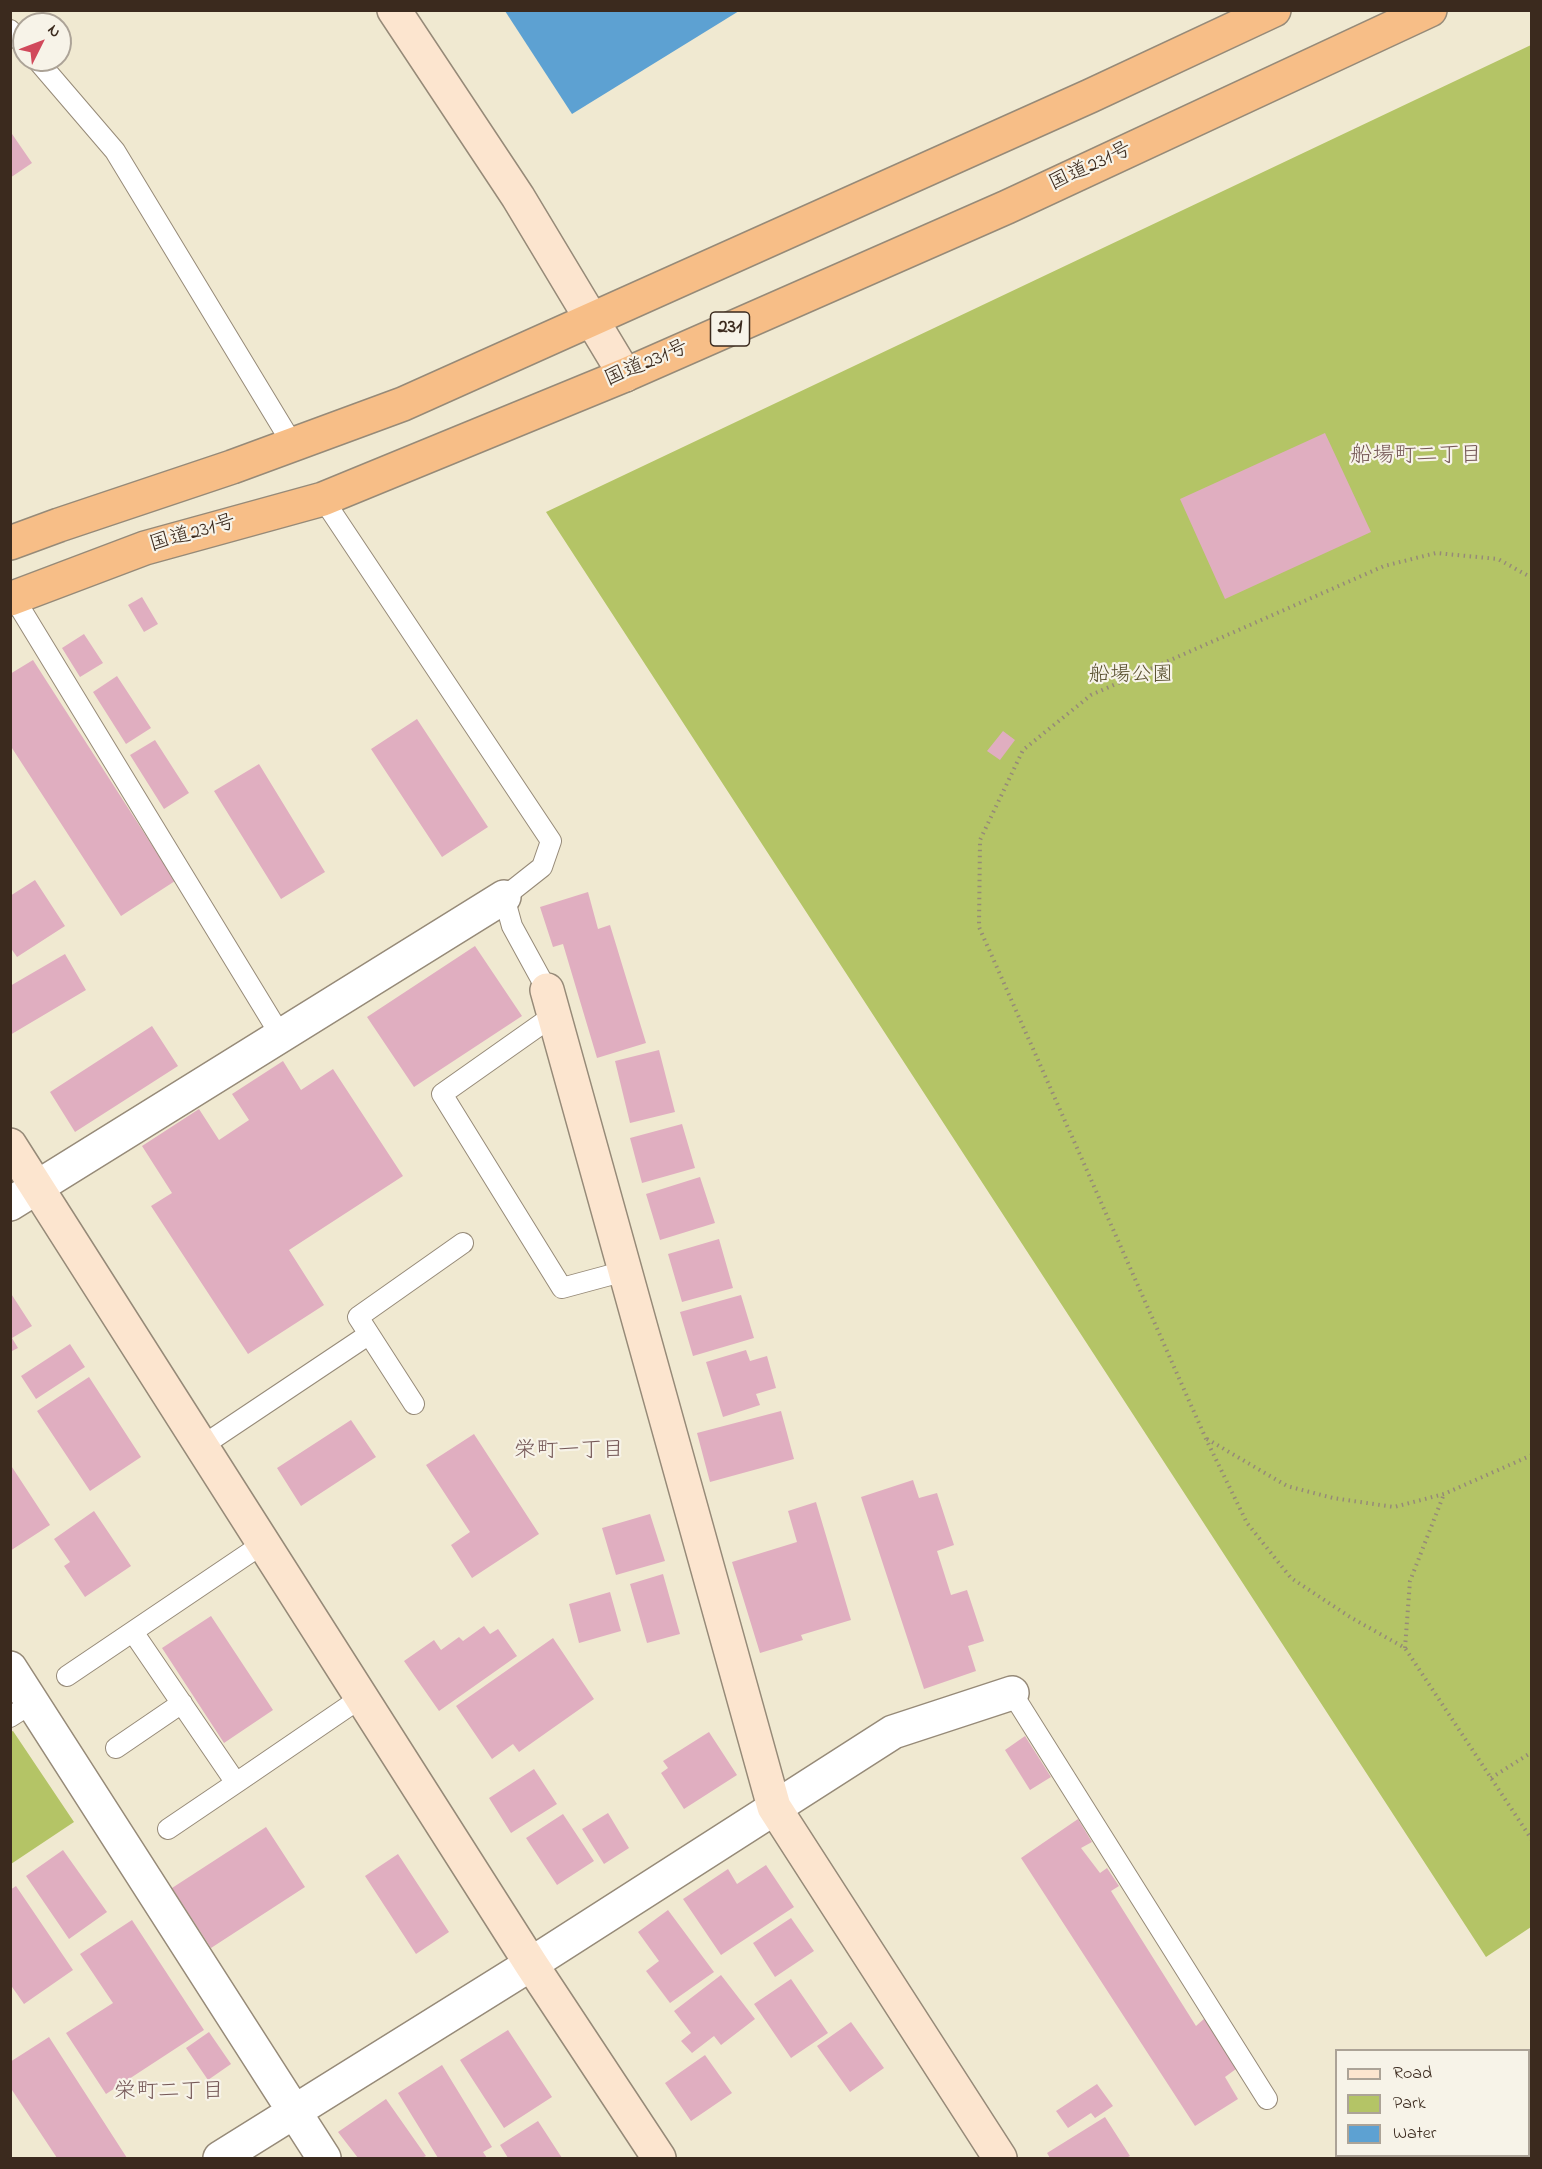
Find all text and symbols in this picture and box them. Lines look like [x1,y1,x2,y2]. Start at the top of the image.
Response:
north arrow [12,12,72,72]
text: N [41,19,66,43]
street label: 国道231号 [1045,138,1137,198]
road number: 231 [710,312,750,346]
street label: 国道231号 [601,336,693,394]
district label: 船場町二丁目 [1350,444,1482,470]
street label: 国道231号 [147,511,239,559]
park label: 船場公園 [1089,664,1173,690]
district label: 栄町一丁目 [514,1439,624,1465]
legend [1335,2049,1530,2157]
text: Road [1393,2061,1432,2087]
district label: 栄町二丁目 [114,2080,224,2106]
text: Park [1393,2091,1426,2117]
text: Water [1393,2121,1436,2147]

